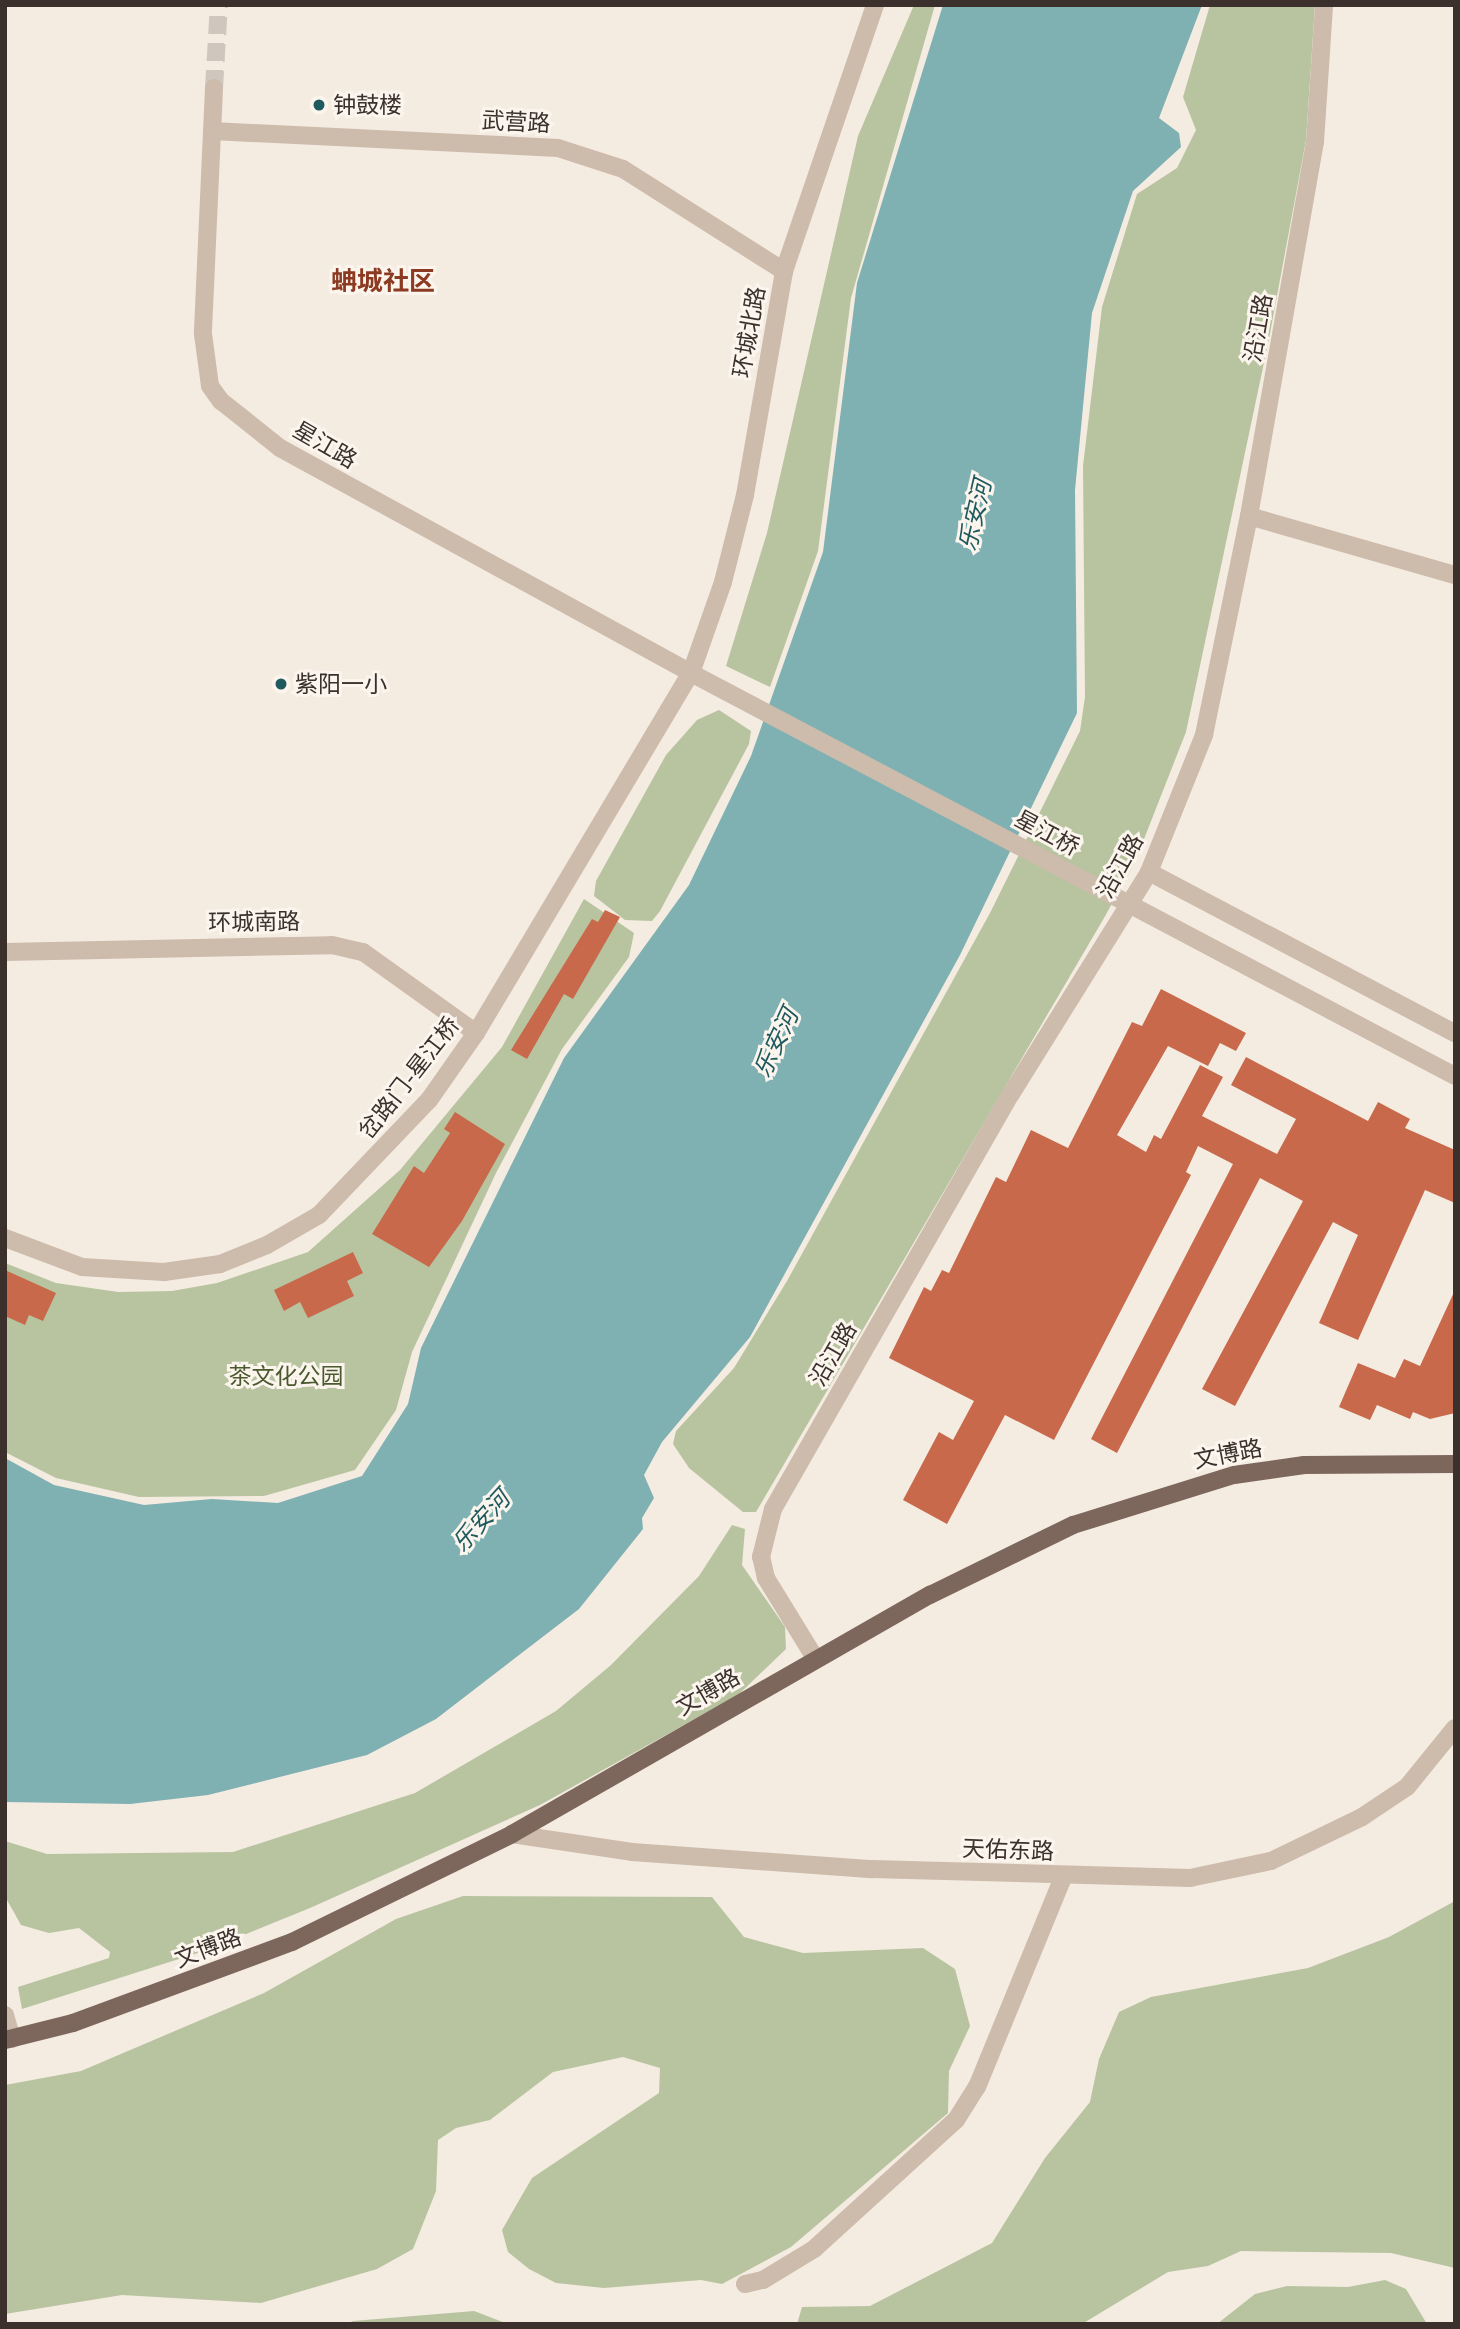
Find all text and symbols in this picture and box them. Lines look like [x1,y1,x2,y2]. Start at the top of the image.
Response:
place label: 钟鼓楼 [333,91,402,119]
marker: 钟鼓楼 [311,97,327,113]
street label: 武营路 [481,106,551,138]
district label: 蚺城社区 [331,265,435,297]
street label: 环城北路 [727,284,771,380]
street label: 沿江路 [1238,292,1278,364]
street label: 星江路 [288,416,362,474]
water label: 乐安河 [953,477,997,553]
place label: 紫阳一小 [295,670,387,698]
marker: 紫阳一小 [273,676,289,692]
street label: 星江桥 [1010,805,1084,861]
street label: 沿江路 [1091,829,1149,903]
street label: 环城南路 [208,907,300,937]
water label: 乐安河 [748,1004,804,1082]
street label: 岔路门-星江桥 [353,1012,465,1144]
street label: 沿江路 [804,1317,862,1391]
park label: 茶文化公园 [229,1362,343,1390]
street label: 文博路 [1192,1434,1264,1474]
water label: 乐安河 [446,1485,516,1557]
street label: 文博路 [671,1663,745,1721]
street label: 天佑东路 [962,1835,1054,1865]
street label: 文博路 [171,1923,245,1973]

